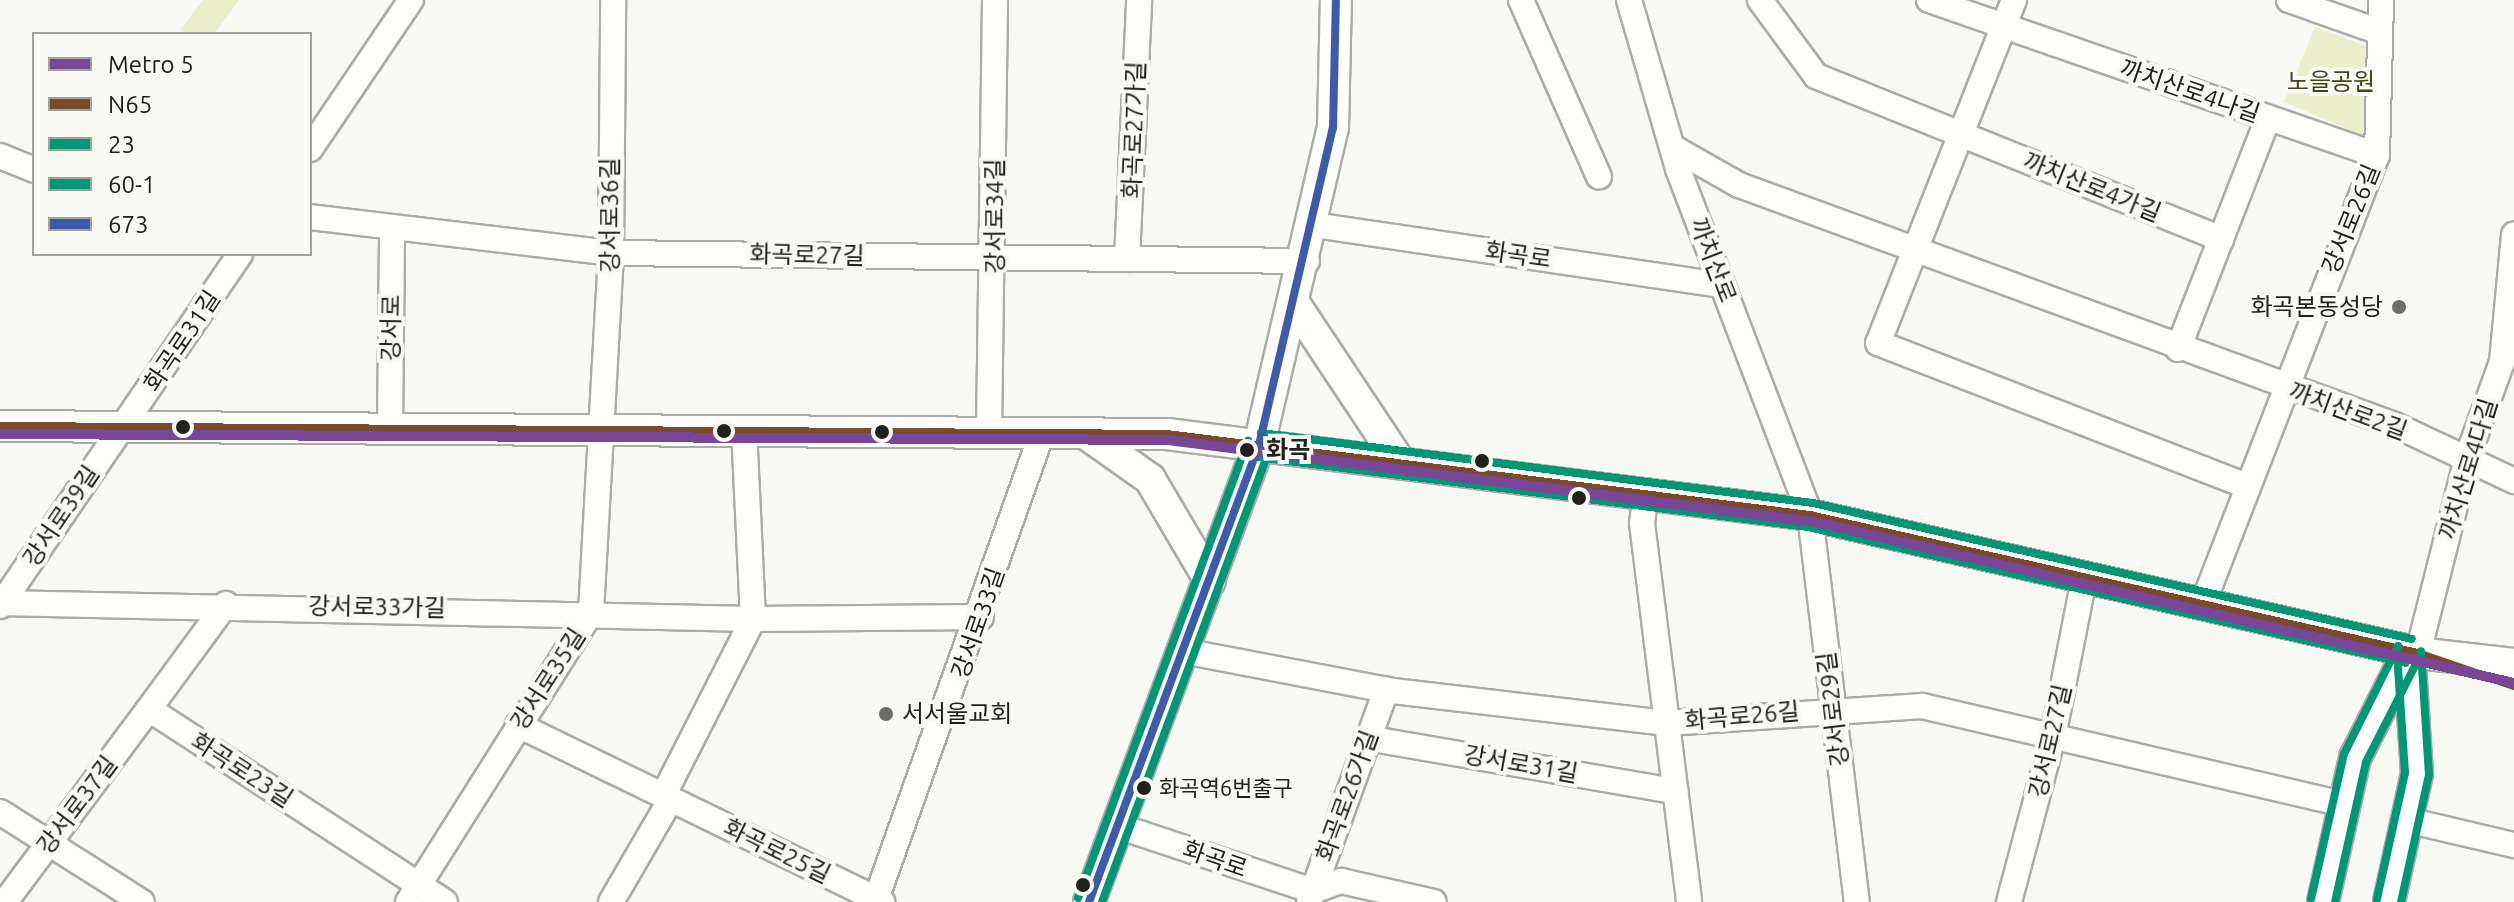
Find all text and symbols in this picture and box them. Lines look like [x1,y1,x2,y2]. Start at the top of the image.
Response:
legend [32,32,312,256]
text: Metro 5 [108,51,194,78]
street label: 까치산로4나길 [2116,54,2264,128]
street label: 화곡로27가길 [1117,61,1151,199]
park label: 노을공원 [2287,68,2375,96]
text: N65 [108,91,152,118]
text: 23 [108,131,135,158]
street label: 까치산로4가길 [2019,146,2165,228]
street label: 강서로36길 [596,157,624,273]
street label: 강서로34길 [981,158,1009,274]
street label: 강서로26길 [2316,160,2386,278]
text: 60-1 [108,171,156,198]
text: 673 [108,211,149,238]
street label: 까치산로 [1684,214,1742,306]
street label: 화곡로 [1483,236,1553,274]
street label: 화곡로27길 [749,240,865,270]
street label: 화곡로31길 [138,285,226,397]
place label: 화곡본동성당 [2251,293,2383,321]
street label: 강서로 [376,295,406,361]
marker: 화곡본동성당 [2390,298,2408,316]
street label: 까치산로2길 [2285,376,2411,446]
street label: 까치산로4다길 [2433,395,2503,543]
unlabelled marker [175,419,191,435]
unlabelled marker [716,423,732,439]
unlabelled marker [874,424,890,440]
place label: 화곡 [1266,436,1310,464]
marker: 화곡 [1235,438,1259,462]
unlabelled marker [1474,453,1490,469]
street label: 강서로39길 [17,460,105,572]
unlabelled marker [1571,490,1587,506]
street label: 강서로33길 [946,564,1010,682]
street label: 강서로33가길 [308,591,446,623]
street label: 강서로35길 [504,623,592,735]
street label: 강서로29길 [1812,650,1854,768]
street label: 강서로27길 [2023,682,2077,800]
street label: 화곡로26길 [1683,697,1801,735]
place label: 서서울교회 [902,700,1012,728]
marker: 서서울교회 [877,705,895,723]
street label: 화곡로23길 [186,726,298,814]
street label: 화곡로26가길 [1310,726,1384,866]
street label: 강서로31길 [1462,740,1580,788]
street label: 강서로37길 [31,750,123,860]
place label: 화곡역6번출구 [1159,775,1293,801]
marker: 화곡역6번출구 [1136,780,1152,796]
street label: 화곡로25길 [719,813,835,889]
street label: 화곡로 [1179,835,1251,883]
unlabelled marker [1075,877,1091,893]

